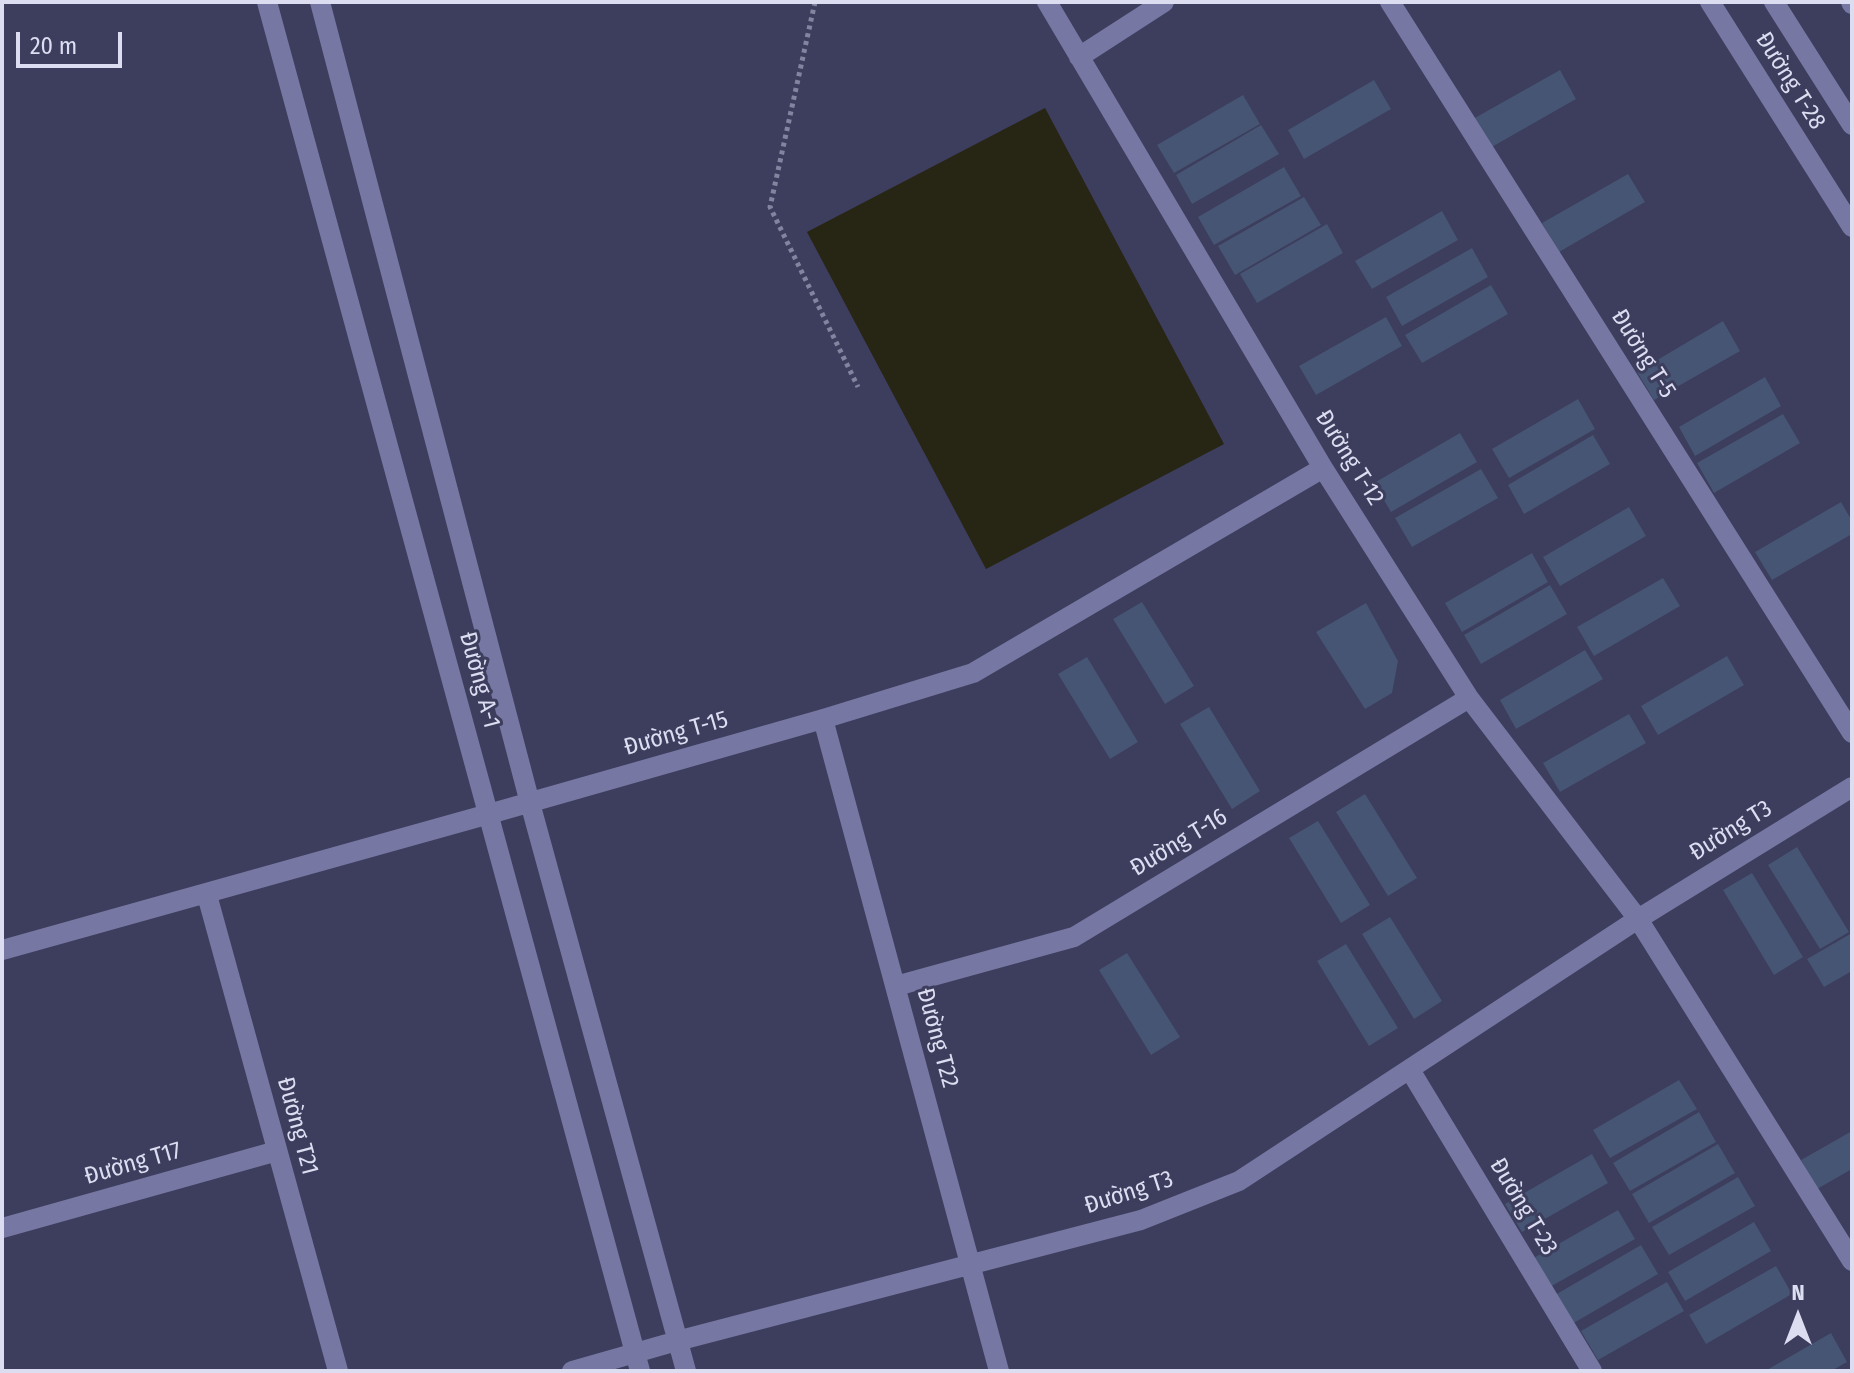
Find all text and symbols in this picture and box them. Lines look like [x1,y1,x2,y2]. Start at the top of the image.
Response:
scale bar [20,16,126,66]
street label: Đường T-28 [1749,27,1831,135]
text: 20 m [30,32,77,60]
street label: Đường T-5 [1605,304,1681,404]
street label: Đường T-12 [1309,405,1389,511]
street label: Đường A-1 [452,629,506,731]
street label: Đường T-15 [621,705,731,763]
street label: Đường T3 [1685,795,1777,867]
street label: Đường T-16 [1125,803,1233,883]
street label: Đường T22 [910,985,964,1091]
street label: Đường T21 [270,1074,324,1178]
street label: Đường T17 [81,1136,185,1192]
street label: Đường T-23 [1483,1153,1563,1261]
street label: Đường T3 [1081,1165,1177,1221]
north arrow [1758,1277,1838,1357]
text: N [1791,1279,1805,1306]

